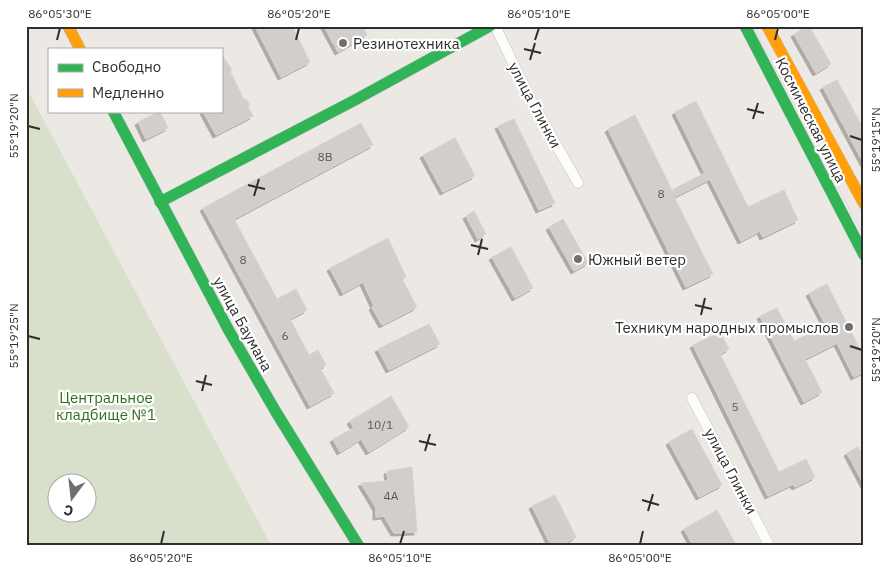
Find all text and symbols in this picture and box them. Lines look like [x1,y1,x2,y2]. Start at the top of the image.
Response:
text: 86°05'30"E [28,6,92,21]
text: 86°05'20"E [267,6,331,21]
text: 86°05'10"E [507,6,571,21]
text: 86°05'00"E [746,6,810,21]
place label: Резинотехника [353,34,460,53]
marker: Резинотехника [337,37,349,49]
legend [48,48,222,112]
street label: Космическая улица [771,54,851,186]
text: Свободно [92,57,161,76]
street label: улица Глинки [504,59,566,151]
text: Медленно [92,83,164,102]
text: 55°19'20"N [6,93,21,159]
text: 55°19'15"N [868,107,883,173]
house number: 8В [317,149,333,164]
house number: 8 [657,186,665,201]
place label: Южный ветер [588,250,686,269]
house number: 8 [239,252,247,267]
marker: Южный ветер [572,253,584,265]
street label: улица Баумана [209,273,277,375]
text: 55°19'25"N [6,303,21,369]
text: 55°19'20"N [868,317,883,383]
place label: Техникум народных промыслов [615,318,839,337]
marker: Техникум народных промыслов [843,321,855,333]
house number: 6 [281,328,289,343]
park label: Центральное кладбище №1 [56,388,156,424]
house number: 5 [731,399,739,414]
house number: 10/1 [367,417,393,432]
street label: улица Глинки [700,425,762,517]
north arrow [48,474,98,524]
house number: 4А [384,488,399,503]
text: С [62,501,75,520]
text: 86°05'20"E [129,550,193,565]
text: 86°05'10"E [368,550,432,565]
text: 86°05'00"E [608,550,672,565]

